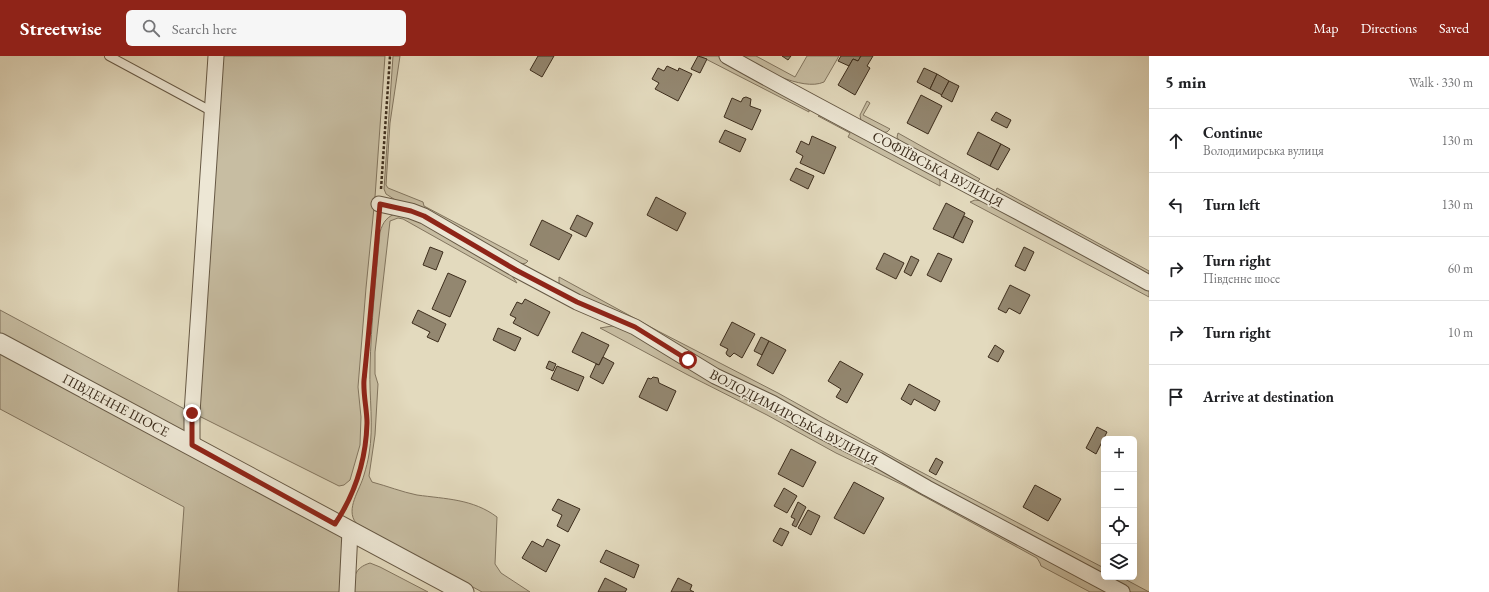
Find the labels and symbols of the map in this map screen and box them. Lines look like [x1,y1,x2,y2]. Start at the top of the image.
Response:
street label: СОФІЇВСЬКА ВУЛИЦЯ [869,127,1007,211]
route start [679,351,697,369]
street label: ВОЛОДИМИРСЬКА ВУЛИЦЯ [707,365,882,469]
street label: ПІВДЕННЕ ШОСЕ [59,369,173,441]
route end [183,404,201,422]

